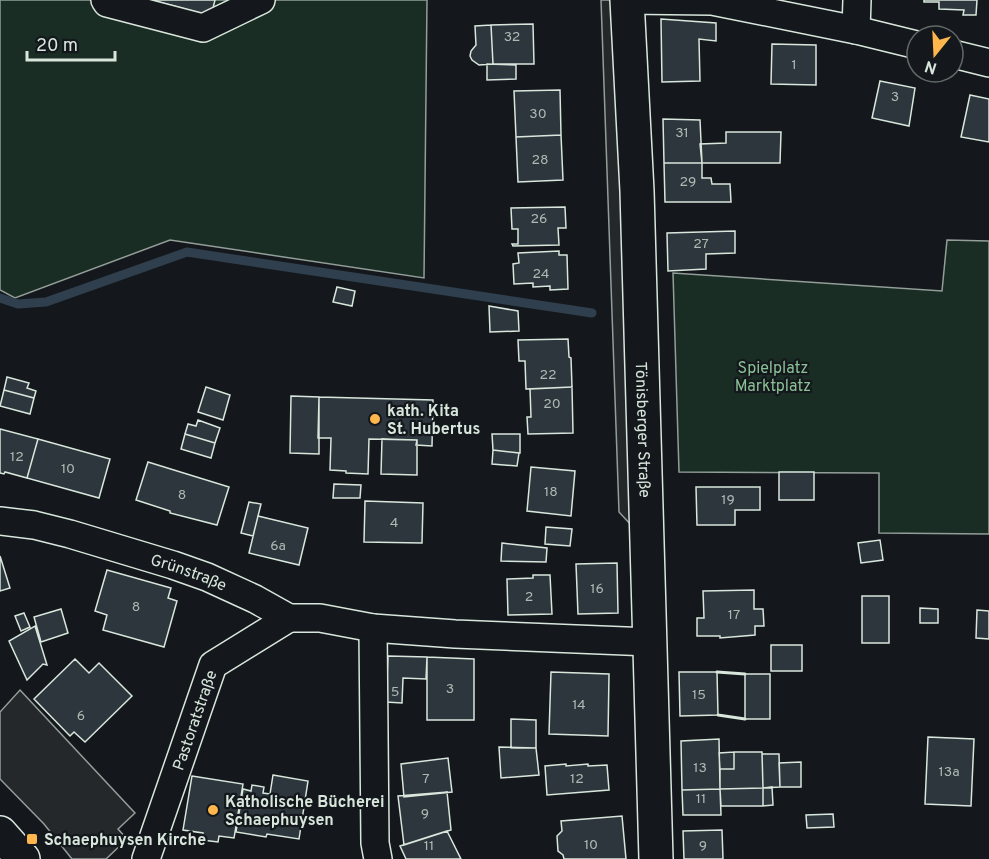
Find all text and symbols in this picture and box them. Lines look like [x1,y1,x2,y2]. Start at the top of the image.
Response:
scale bar [27,24,116,62]
north arrow [905,24,965,84]
house number: 32 [504,29,520,46]
text: 20 m [36,35,78,58]
text: N [922,55,940,78]
house number: 1 [791,57,797,74]
house number: 3 [891,89,899,106]
house number: 30 [529,106,547,123]
house number: 31 [675,125,689,142]
house number: 28 [531,152,549,169]
house number: 29 [680,174,696,191]
house number: 26 [531,211,547,228]
house number: 27 [693,236,709,253]
house number: 24 [532,266,550,283]
park label: Spielplatz Marktplatz [735,359,811,397]
street label: Tönisberger Straße [630,361,654,498]
house number: 22 [539,367,557,384]
house number: 20 [543,396,561,413]
place label: kath. Kita St. Hubertus [387,402,480,440]
marker: kath. Kita St. Hubertus [368,412,382,426]
house number: 12 [10,449,24,466]
house number: 10 [61,461,75,478]
house number: 18 [544,484,558,501]
house number: 8 [178,487,186,504]
house number: 19 [721,492,735,509]
house number: 4 [390,515,398,532]
house number: 6a [270,538,286,555]
street label: Grünstraße [148,551,229,597]
house number: 16 [590,581,604,598]
house number: 2 [525,589,533,606]
house number: 8 [132,599,140,616]
house number: 17 [728,607,740,624]
street label: Pastoratstraße [169,668,222,774]
house number: 3 [446,681,454,698]
house number: 5 [391,684,399,701]
house number: 15 [692,687,706,704]
house number: 14 [572,697,586,714]
house number: 6 [77,708,85,725]
house number: 13 [693,760,707,777]
house number: 13a [938,764,960,781]
house number: 7 [422,771,430,788]
house number: 12 [570,771,584,788]
house number: 11 [696,791,706,808]
place label: Katholische Bücherei Schaephuysen [225,793,385,831]
marker: Katholische Bücherei Schaephuysen [206,803,220,817]
house number: 9 [421,806,429,823]
place label: Schaephuysen Kirche [44,831,206,851]
marker: Schaephuysen Kirche [25,832,39,846]
house number: 10 [584,837,598,854]
house number: 11 [424,838,434,855]
house number: 9 [699,838,707,855]

